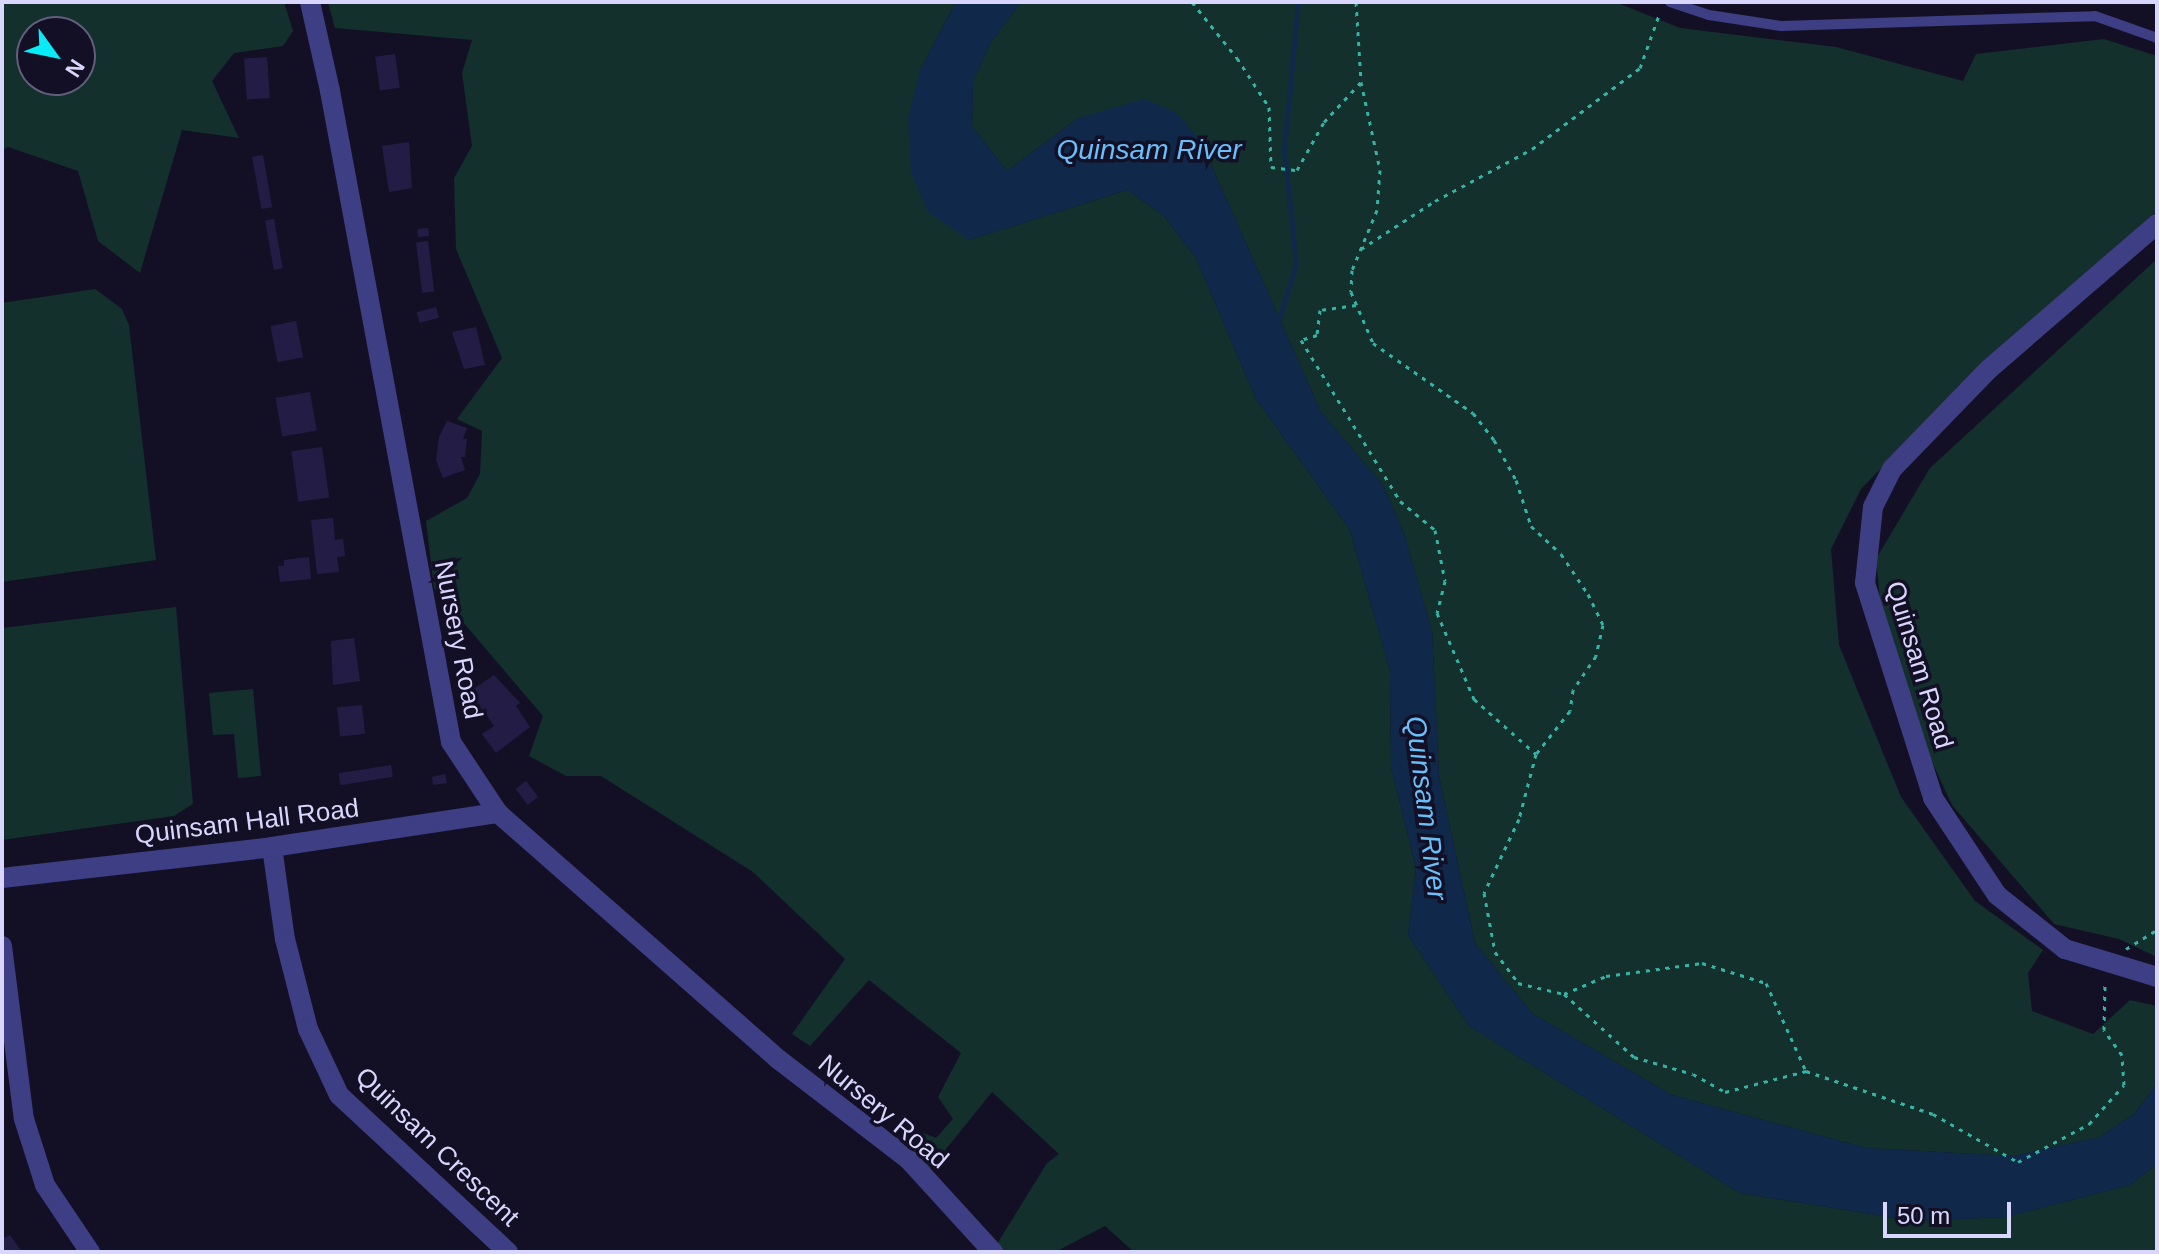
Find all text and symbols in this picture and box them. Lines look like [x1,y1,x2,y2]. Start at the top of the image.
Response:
north arrow [16,16,96,96]
text: N [60,55,90,82]
water label: Quinsam River [1056,133,1242,167]
street label: Nursery Road [427,558,489,722]
street label: Quinsam Road [1879,578,1959,752]
water label: Quinsam River [1398,714,1454,902]
street label: Quinsam Hall Road [133,793,361,851]
street label: Nursery Road [812,1049,954,1175]
street label: Quinsam Crescent [349,1061,525,1233]
scale bar [1887,1186,2015,1236]
text: 50 m [1897,1202,1950,1229]

